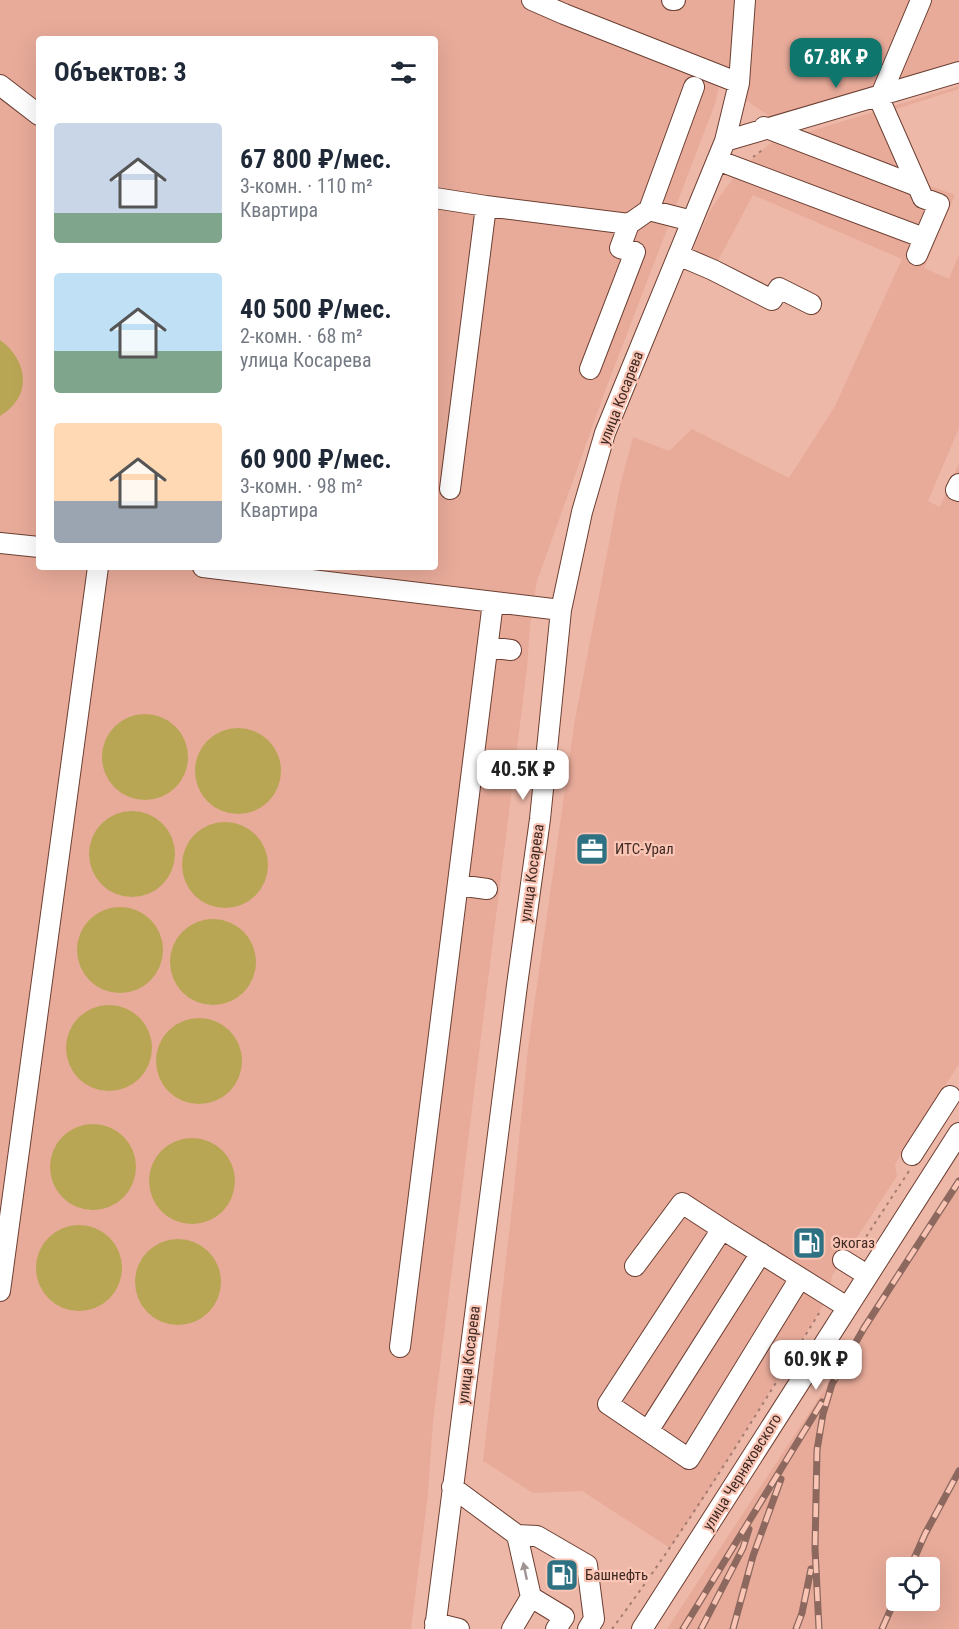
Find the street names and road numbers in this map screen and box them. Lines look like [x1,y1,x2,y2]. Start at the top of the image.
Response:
street label: улица Косарева [595,349,647,447]
street label: улица Косарева [516,823,548,923]
street label: улица Косарева [454,1305,484,1405]
street label: улица Черняховского [699,1410,785,1534]

